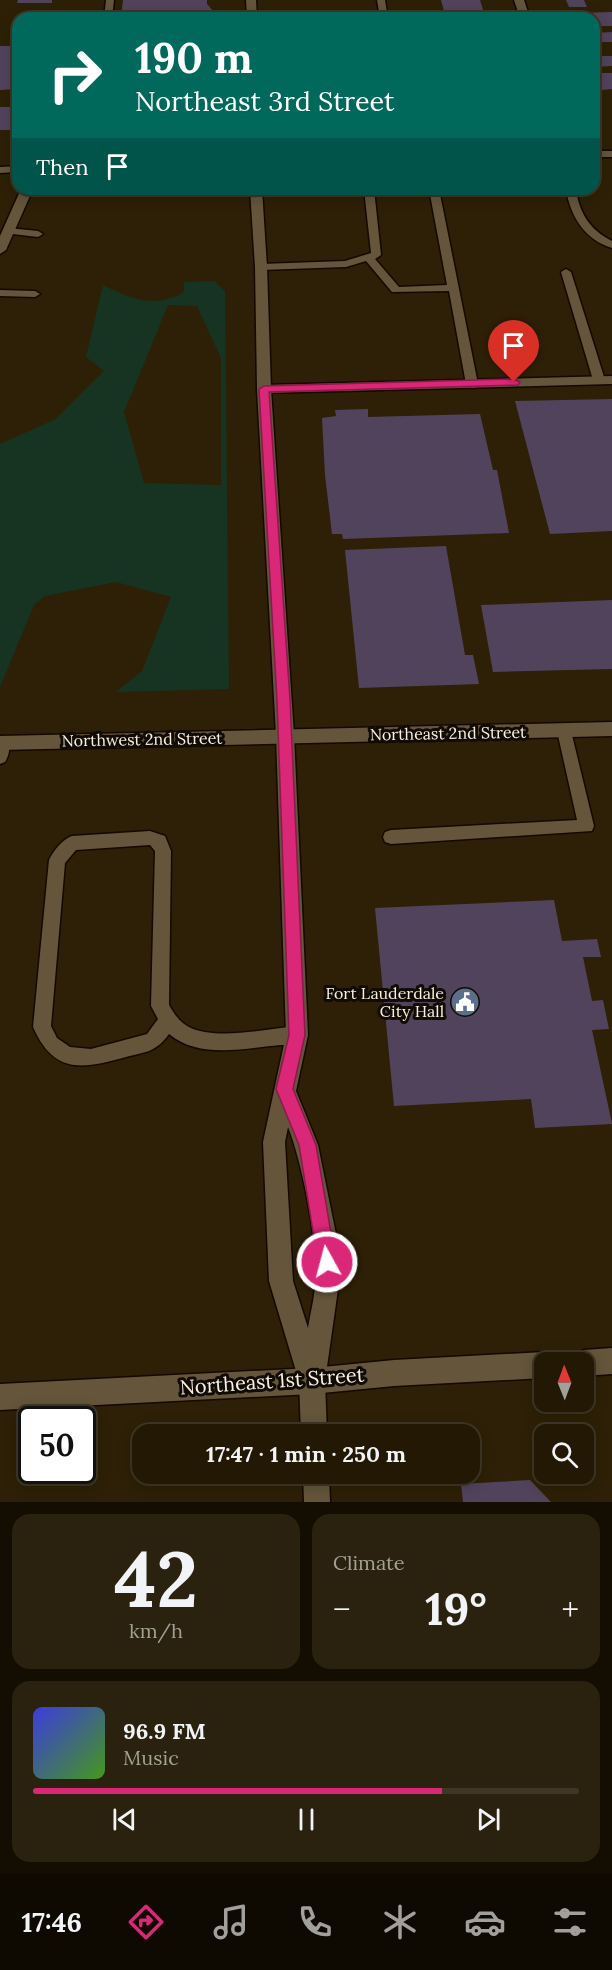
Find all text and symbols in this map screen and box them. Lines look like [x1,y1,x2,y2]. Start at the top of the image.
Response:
text: 190 m [135,31,253,85]
icon: right [36,36,114,114]
text: Northeast 3rd Street [135,84,395,118]
icon: arrive [101,150,134,183]
text: Then [36,153,89,181]
pin [488,320,539,382]
icon: arrive [497,329,530,362]
street label: Northeast 2nd Street [370,722,527,744]
street label: Northwest 2nd Street [61,728,223,750]
place label: Fort Lauderdale City Hall [325,983,444,1021]
public building icon: Fort Lauderdale City Hall [449,986,481,1018]
position arrow [295,1230,359,1294]
north arrow [534,1352,594,1412]
map controls [534,1352,594,1484]
street label: Northeast 1st Street [179,1362,365,1399]
speed limit sign: 50 [18,1406,96,1484]
button: search [534,1424,594,1484]
text: 17:47 · 1 min · 250 m [206,1440,406,1468]
text: 42 [114,1529,198,1628]
text: Climate [333,1550,405,1575]
text: 19° [425,1580,487,1637]
text: − [333,1588,351,1630]
text: + [561,1588,579,1630]
text: km/h [129,1618,183,1643]
text: 96.9 FM [123,1717,206,1745]
text: Music [123,1745,179,1770]
icon: previous [108,1803,141,1836]
icon: pause [290,1803,323,1836]
icon: next [472,1803,505,1836]
icon: directions [125,1901,167,1943]
icon: music [210,1901,252,1943]
icon: phone [294,1901,336,1943]
icon: climate [379,1901,421,1943]
icon: car [464,1901,506,1943]
icon: filters [549,1901,591,1943]
text: 17:46 [21,1905,82,1939]

